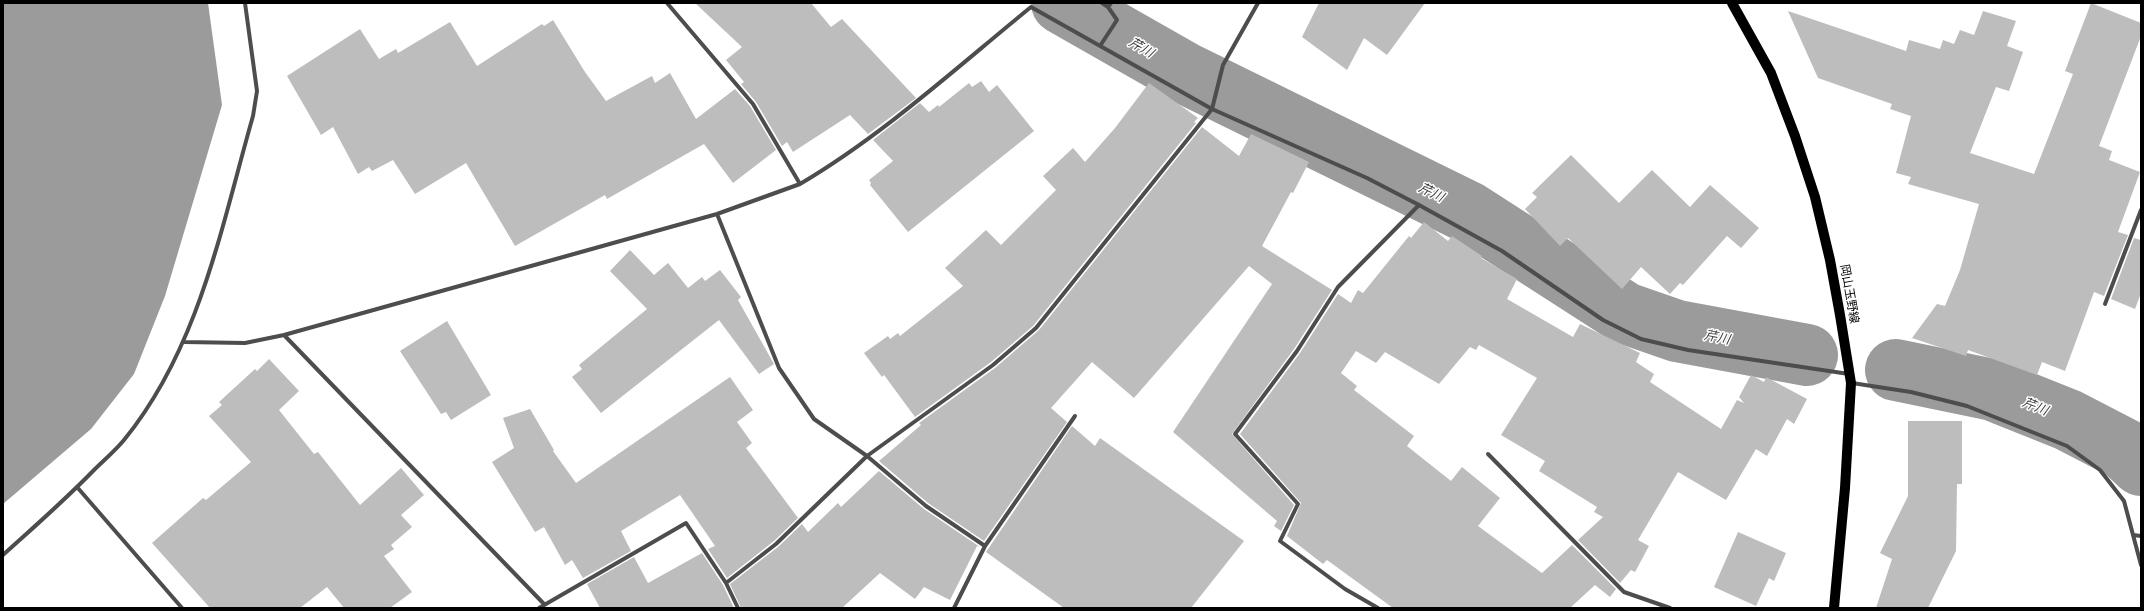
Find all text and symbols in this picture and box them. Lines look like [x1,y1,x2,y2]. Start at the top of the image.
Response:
water label: 芹川 [1126,35,1156,61]
water label: 芹川 [1416,180,1446,206]
street label: 岡山玉野線 [1837,263,1861,325]
water label: 芹川 [1703,328,1731,348]
water label: 芹川 [2020,395,2050,419]

